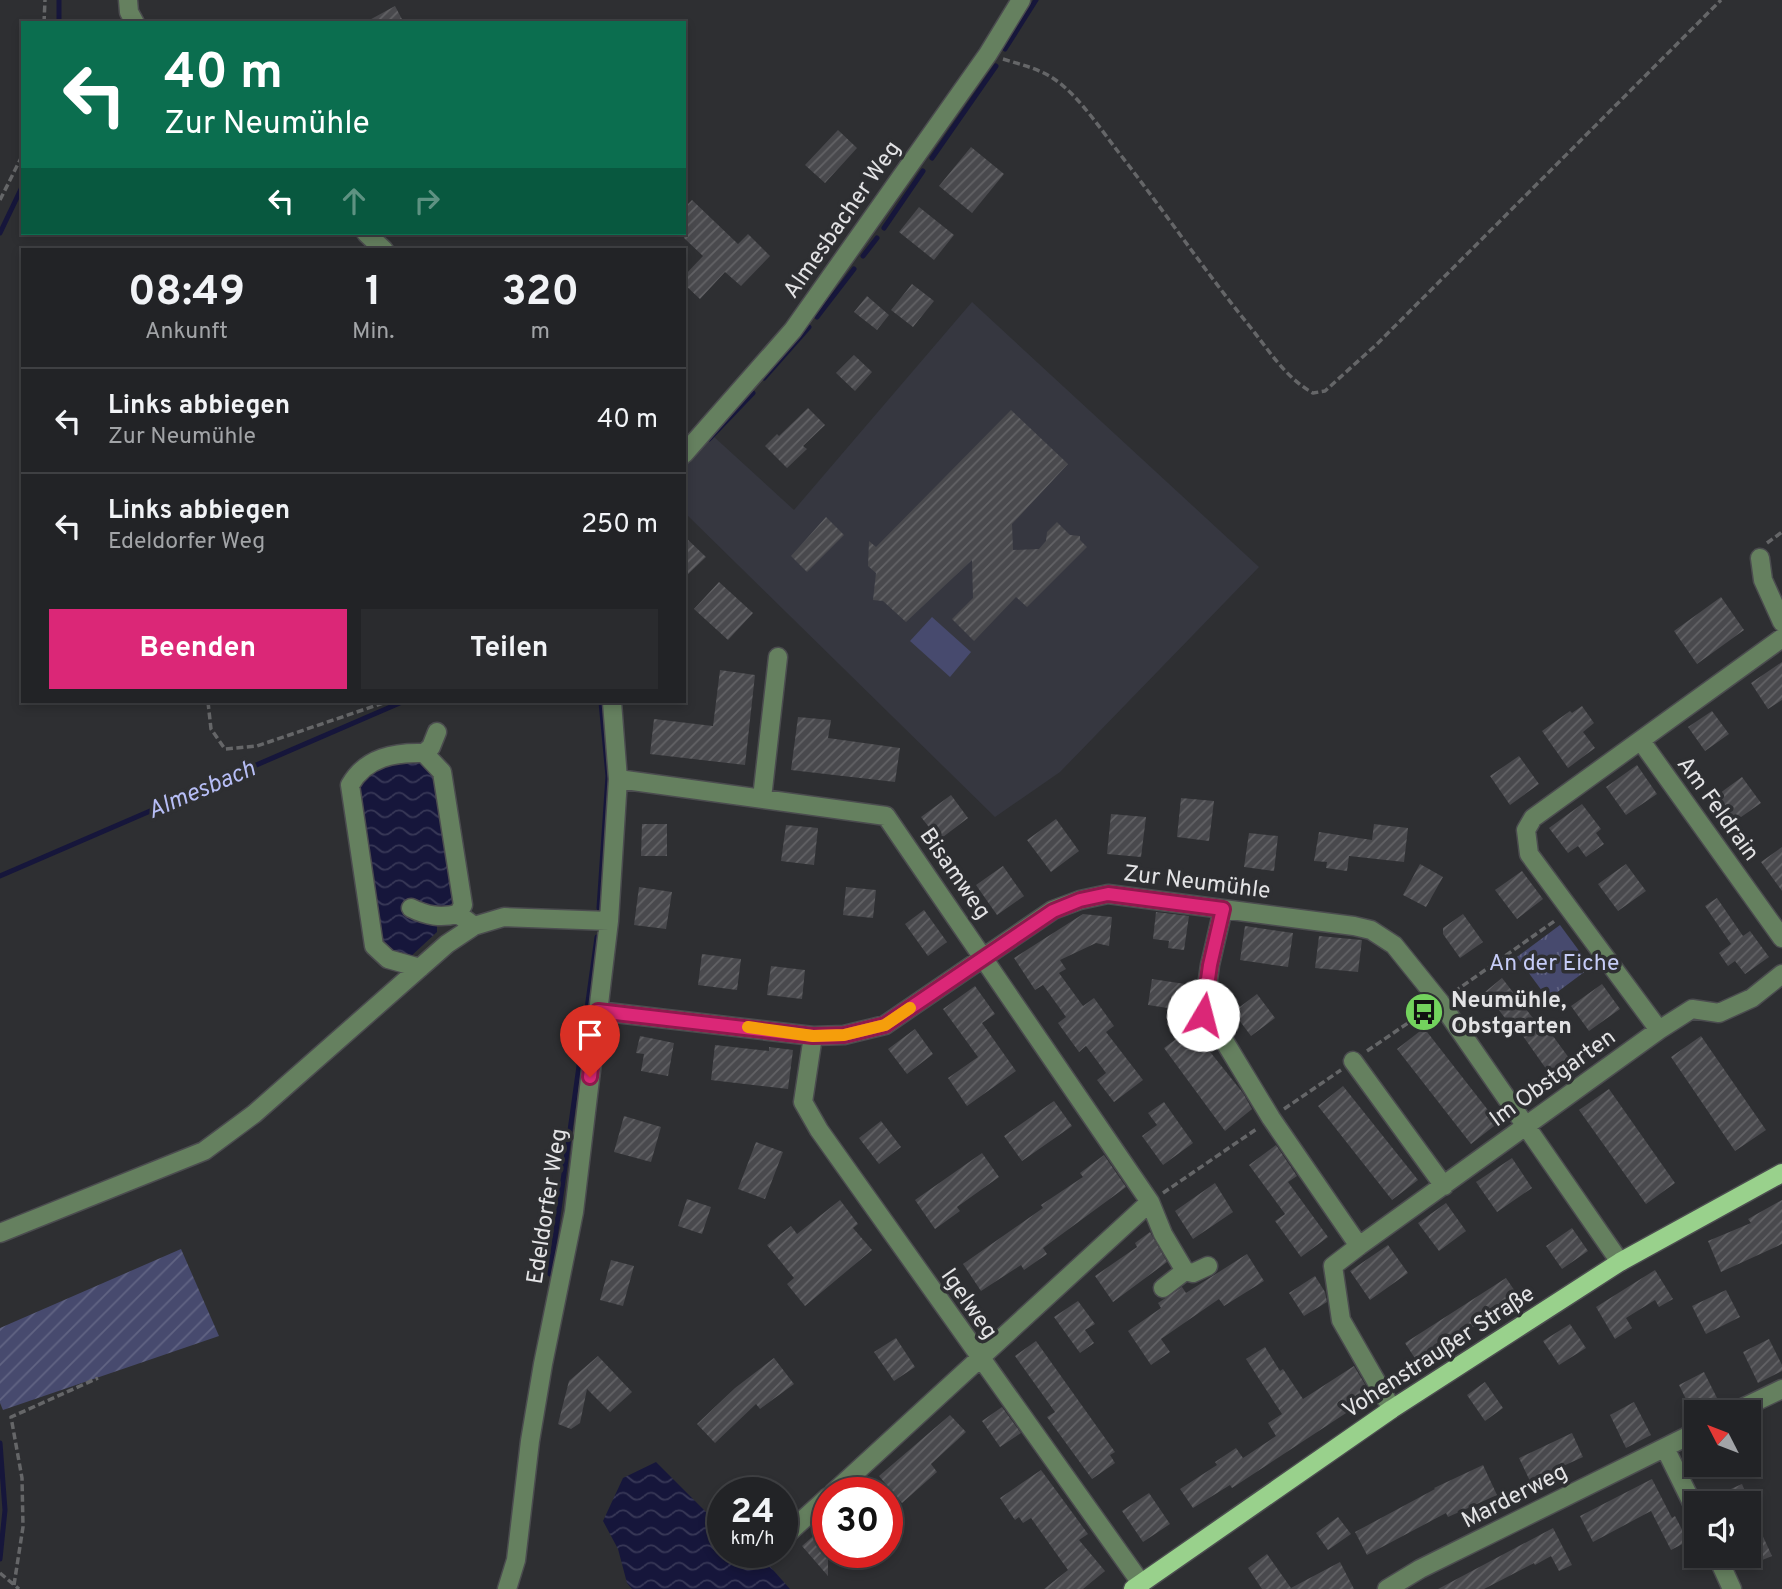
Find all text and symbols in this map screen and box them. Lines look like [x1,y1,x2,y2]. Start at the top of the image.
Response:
text: 40 m [164,44,283,106]
icon: left [49,49,140,140]
text: Zur Neumühle [164,105,370,145]
street label: Almesbacher Weg [778,136,908,305]
icon: left [262,182,300,220]
icon: ahead [335,182,373,220]
icon: right [408,182,446,220]
text: 08:49 [128,267,245,320]
text: 1 [365,267,382,320]
text: 320 [501,267,579,320]
text: Ankunft [145,318,228,347]
text: Min. [352,318,395,347]
text: m [531,318,550,347]
text: Links abbiegen [108,390,290,423]
icon: left [49,402,87,440]
text: 40 m [597,404,658,437]
text: Zur Neumühle [108,423,256,452]
text: Links abbiegen [108,495,290,528]
icon: left [49,507,87,545]
text: 250 m [581,509,658,542]
text: Edeldorfer Weg [108,528,265,557]
button: Beenden [49,609,347,689]
button: Teilen [361,609,658,689]
street label: Am Feldrain [1669,751,1765,867]
water label: Almesbach [143,755,260,827]
street label: Bisamweg [912,823,996,926]
street label: Zur Neumühle [1122,860,1272,907]
park label: An der Eiche [1489,950,1619,979]
position arrow [1166,978,1240,1052]
place label: Neumühle, Obstgarten [1451,987,1572,1042]
bus stop icon: Neumühle, Obstgarten [1403,991,1445,1033]
pin [560,1005,620,1077]
icon: arrive [571,1016,609,1054]
street label: Im Obstgarten [1485,1024,1622,1134]
street label: Edeldorfer Weg [522,1126,575,1286]
street label: Igelweg [933,1263,1003,1345]
street label: Vohenstraußer Straße [1338,1280,1541,1426]
north arrow [1684,1400,1760,1477]
map controls [1684,1400,1761,1568]
street label: Marderweg [1457,1458,1573,1536]
speed limit sign: 30 [812,1477,903,1568]
text: 24 [731,1491,774,1535]
button: sound [1684,1491,1761,1568]
text: km/h [731,1528,774,1551]

